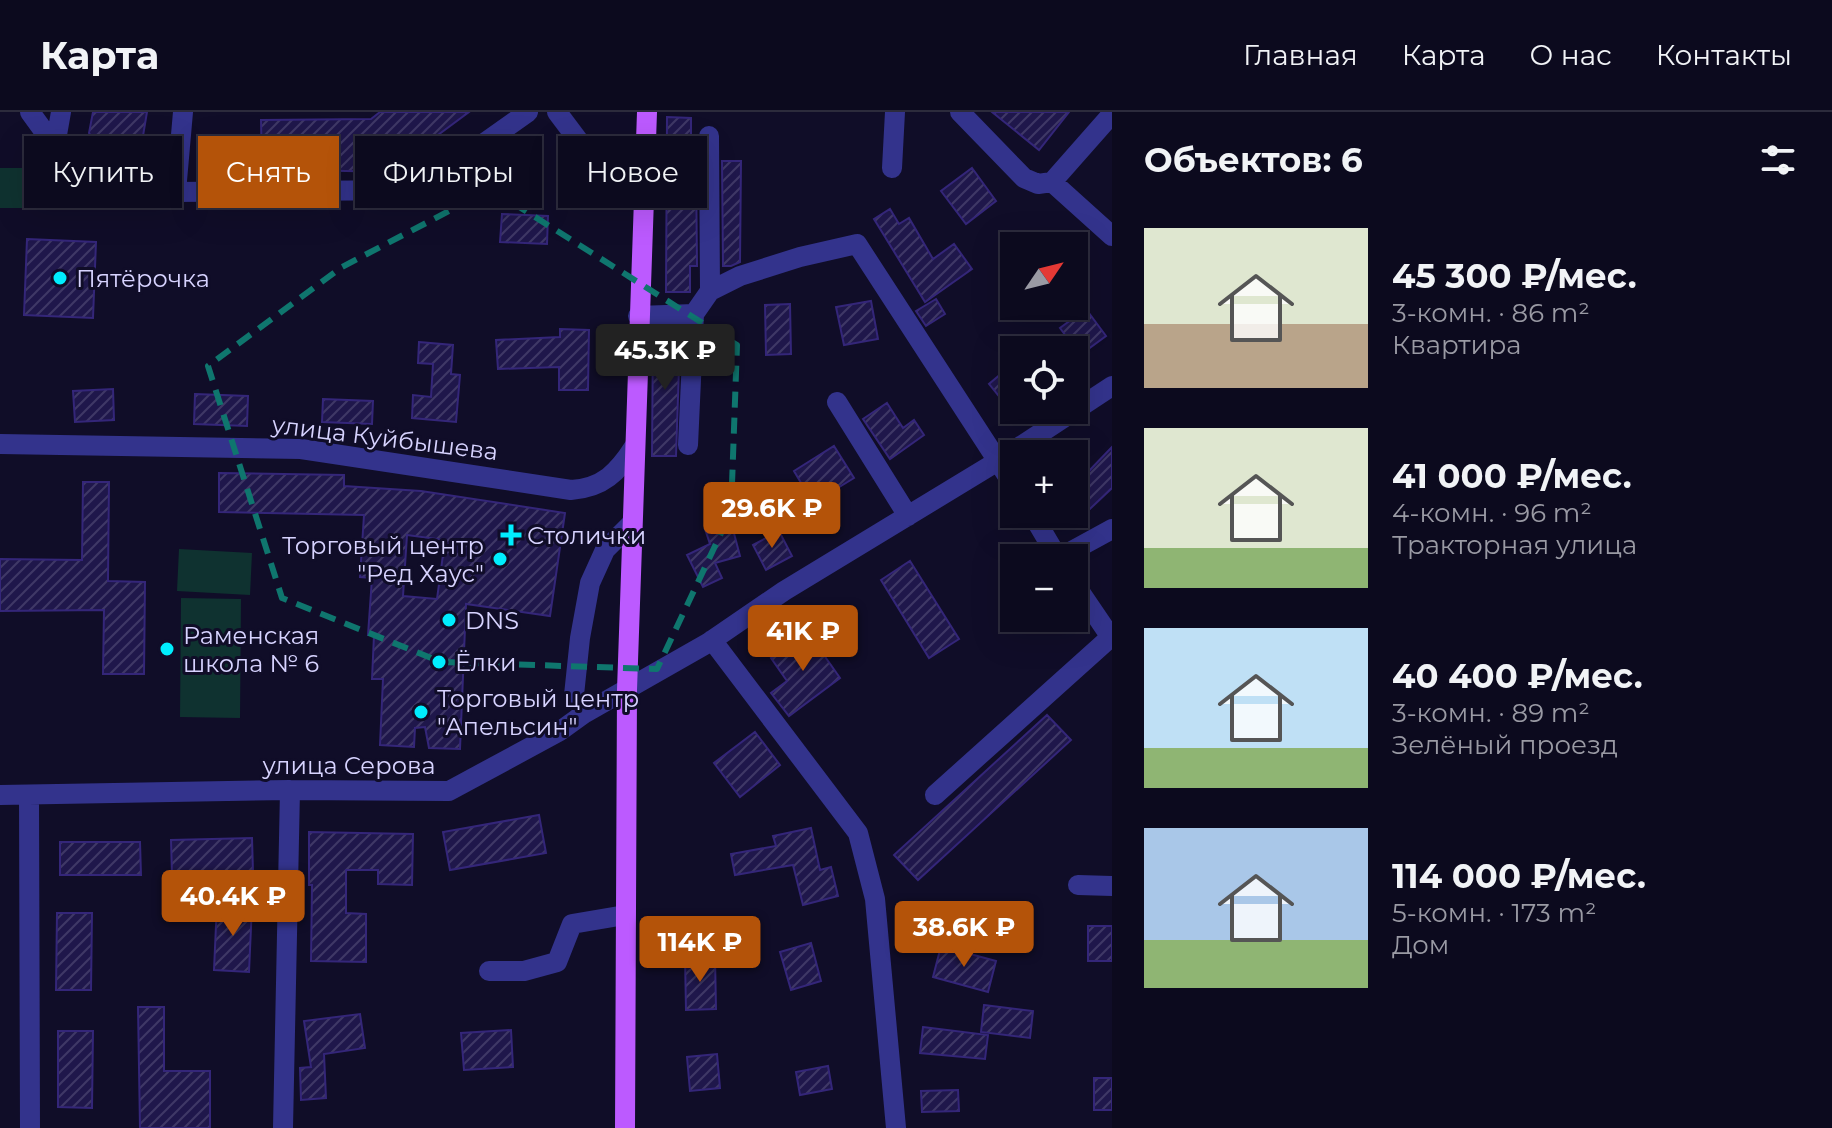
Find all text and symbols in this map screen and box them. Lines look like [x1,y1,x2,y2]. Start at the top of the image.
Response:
text: Карта [40,32,159,79]
text: Главная [1243,38,1358,72]
text: Карта [1402,38,1486,72]
text: О нас [1530,38,1612,72]
text: Контакты [1656,38,1792,72]
chip: Купить [24,136,182,208]
chip: Снять [198,136,339,208]
chip: Фильтры [355,136,542,208]
chip: Новое [558,136,707,208]
icon: filters [1756,138,1800,182]
text: Объектов: 6 [1144,139,1363,181]
north arrow [1000,232,1088,320]
map controls [1000,232,1088,632]
text: 45 300 ₽/мес. [1392,255,1637,297]
icon: home [1208,260,1304,356]
place label: Пятёрочка [76,264,210,293]
marker: Пятёрочка [51,269,69,287]
text: 3-комн. · 86 m² [1392,297,1590,329]
pin: 45.3K ₽ [591,324,739,392]
text: Квартира [1392,329,1521,361]
text: 45.3K ₽ [614,334,716,366]
button: locate [1000,336,1088,424]
street label: улица Куйбышева [269,410,500,466]
button: + [1000,440,1088,528]
text: 41 000 ₽/мес. [1392,455,1632,497]
icon: home [1208,460,1304,556]
pin: 29.6K ₽ [698,482,846,550]
text: 29.6K ₽ [721,492,823,524]
text: 4-комн. · 96 m² [1392,497,1592,529]
place label: Столички [527,521,646,550]
marker: Столички [502,526,520,544]
text: Тракторная улица [1392,529,1637,561]
place label: Торговый центр "Ред Хаус" [282,531,484,588]
button: − [1000,544,1088,632]
marker: Торговый центр "Ред Хаус" [491,550,509,568]
pin: 41K ₽ [747,605,859,673]
place label: DNS [465,606,519,635]
marker: DNS [440,611,458,629]
text: 41K ₽ [766,615,840,647]
place label: Раменская школа № 6 [183,621,319,678]
marker: Раменская школа № 6 [158,640,176,658]
place label: Ёлки [455,648,516,677]
marker: Ёлки [430,653,448,671]
text: 40 400 ₽/мес. [1392,655,1643,697]
icon: home [1208,660,1304,756]
place label: Торговый центр "Апельсин" [437,684,639,741]
text: 3-комн. · 89 m² [1392,697,1590,729]
marker: Торговый центр "Апельсин" [412,703,430,721]
text: Зелёный проезд [1392,729,1618,761]
street label: улица Серова [262,751,436,780]
text: 114 000 ₽/мес. [1392,855,1646,897]
icon: home [1208,860,1304,956]
pin: 40.4K ₽ [159,870,307,938]
text: 40.4K ₽ [180,880,286,912]
text: 5-комн. · 173 m² [1392,897,1596,929]
pin: 38.6K ₽ [890,901,1038,969]
text: 38.6K ₽ [913,911,1015,943]
pin: 114K ₽ [635,916,765,984]
text: 114K ₽ [657,926,743,958]
text: Дом [1392,929,1449,961]

